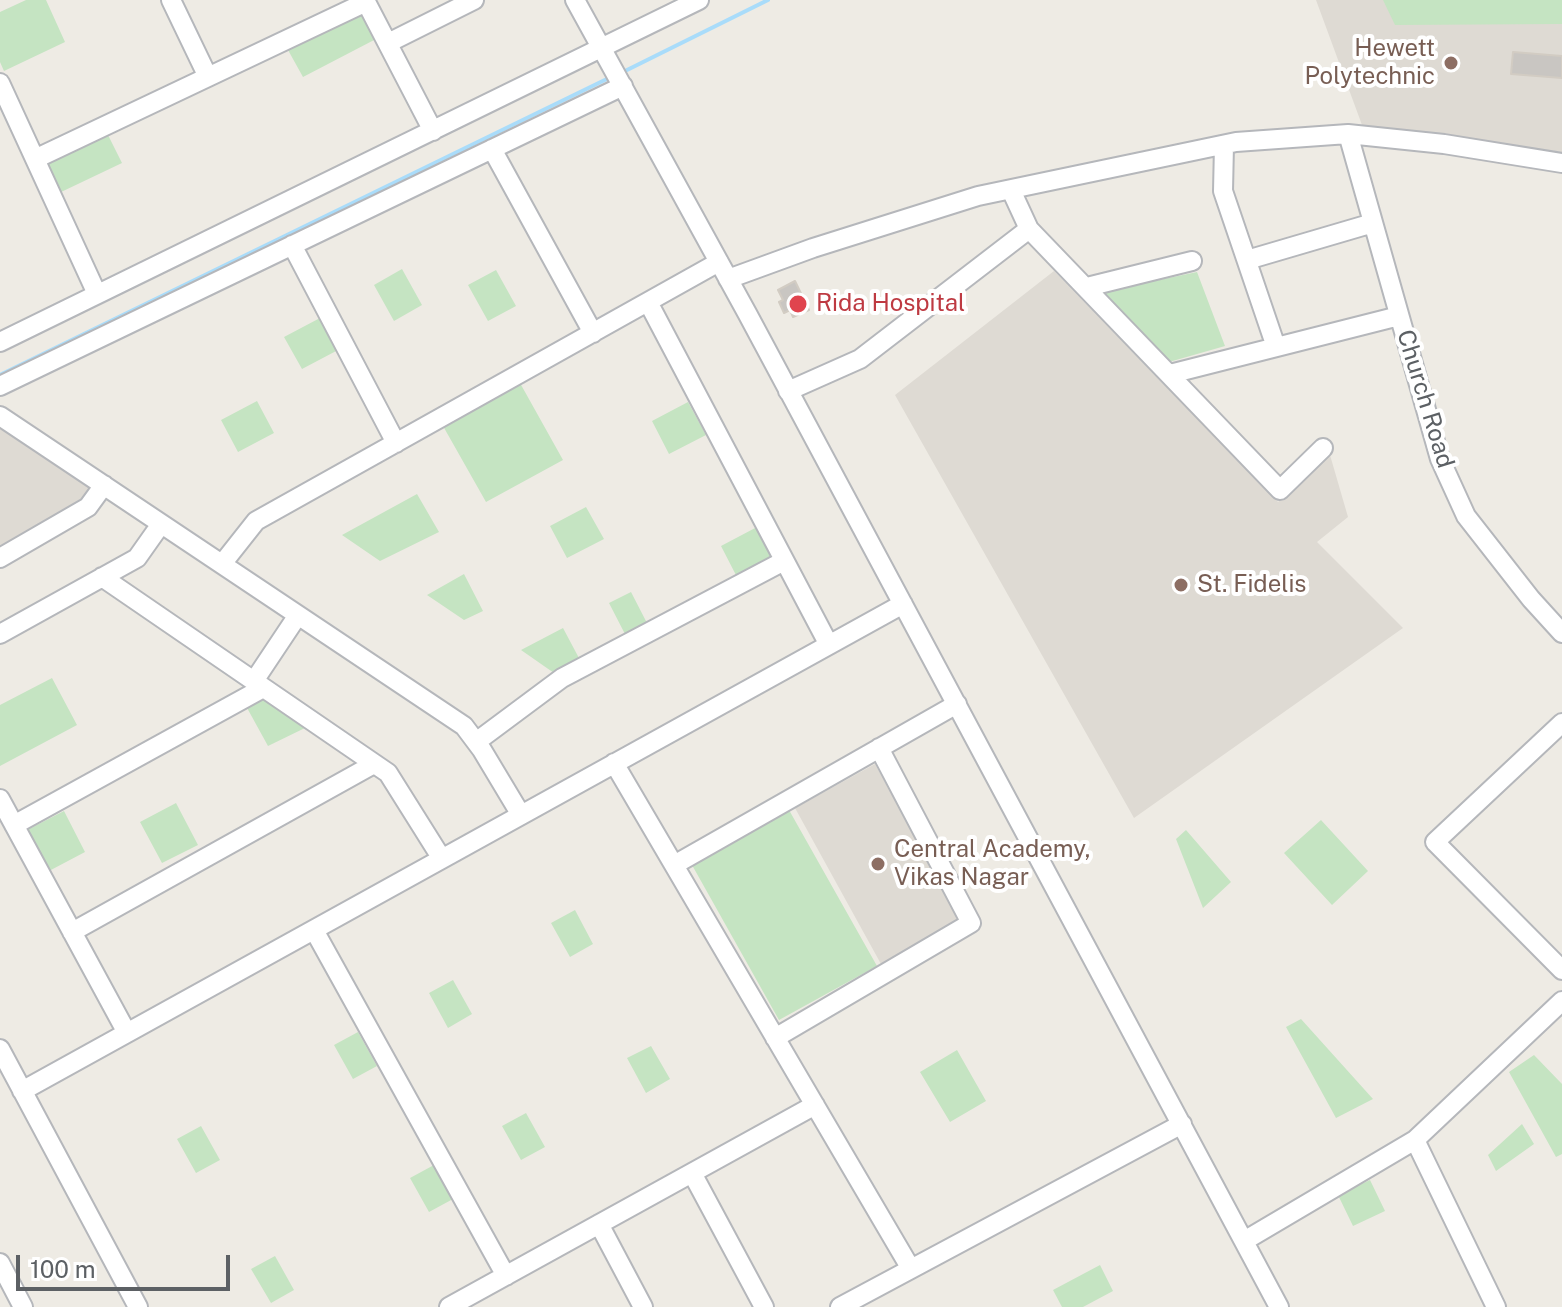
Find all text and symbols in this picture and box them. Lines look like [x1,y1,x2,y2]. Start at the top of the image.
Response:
place label: Hewett Polytechnic [1305,35,1435,91]
marker: Hewett Polytechnic [1442,54,1460,72]
place label: Rida Hospital [816,290,965,318]
marker: Rida Hospital [787,293,809,315]
street label: Church Road [1390,326,1460,472]
place label: St. Fidelis [1197,571,1307,599]
marker: St. Fidelis [1172,576,1190,594]
place label: Central Academy, Vikas Nagar [894,836,1091,892]
marker: Central Academy, Vikas Nagar [869,855,887,873]
scale bar [20,1239,234,1289]
text: 100 m [30,1255,96,1283]

